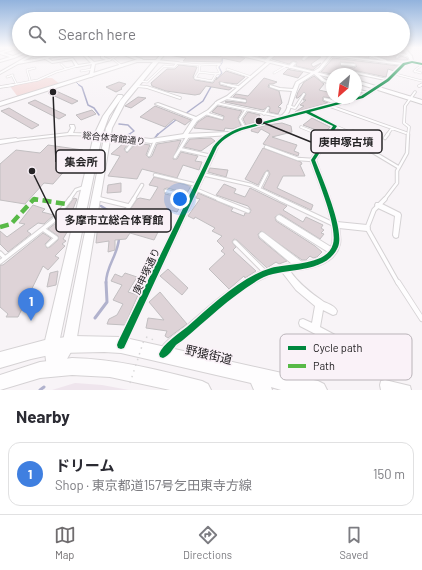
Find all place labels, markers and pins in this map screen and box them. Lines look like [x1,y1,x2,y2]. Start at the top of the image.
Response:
callout: 庚申塚古墳 [311,130,382,153]
callout: 集会所 [56,150,105,173]
callout: 多摩市立総合体育館 [56,209,171,232]
pin: 1 [18,288,44,321]

